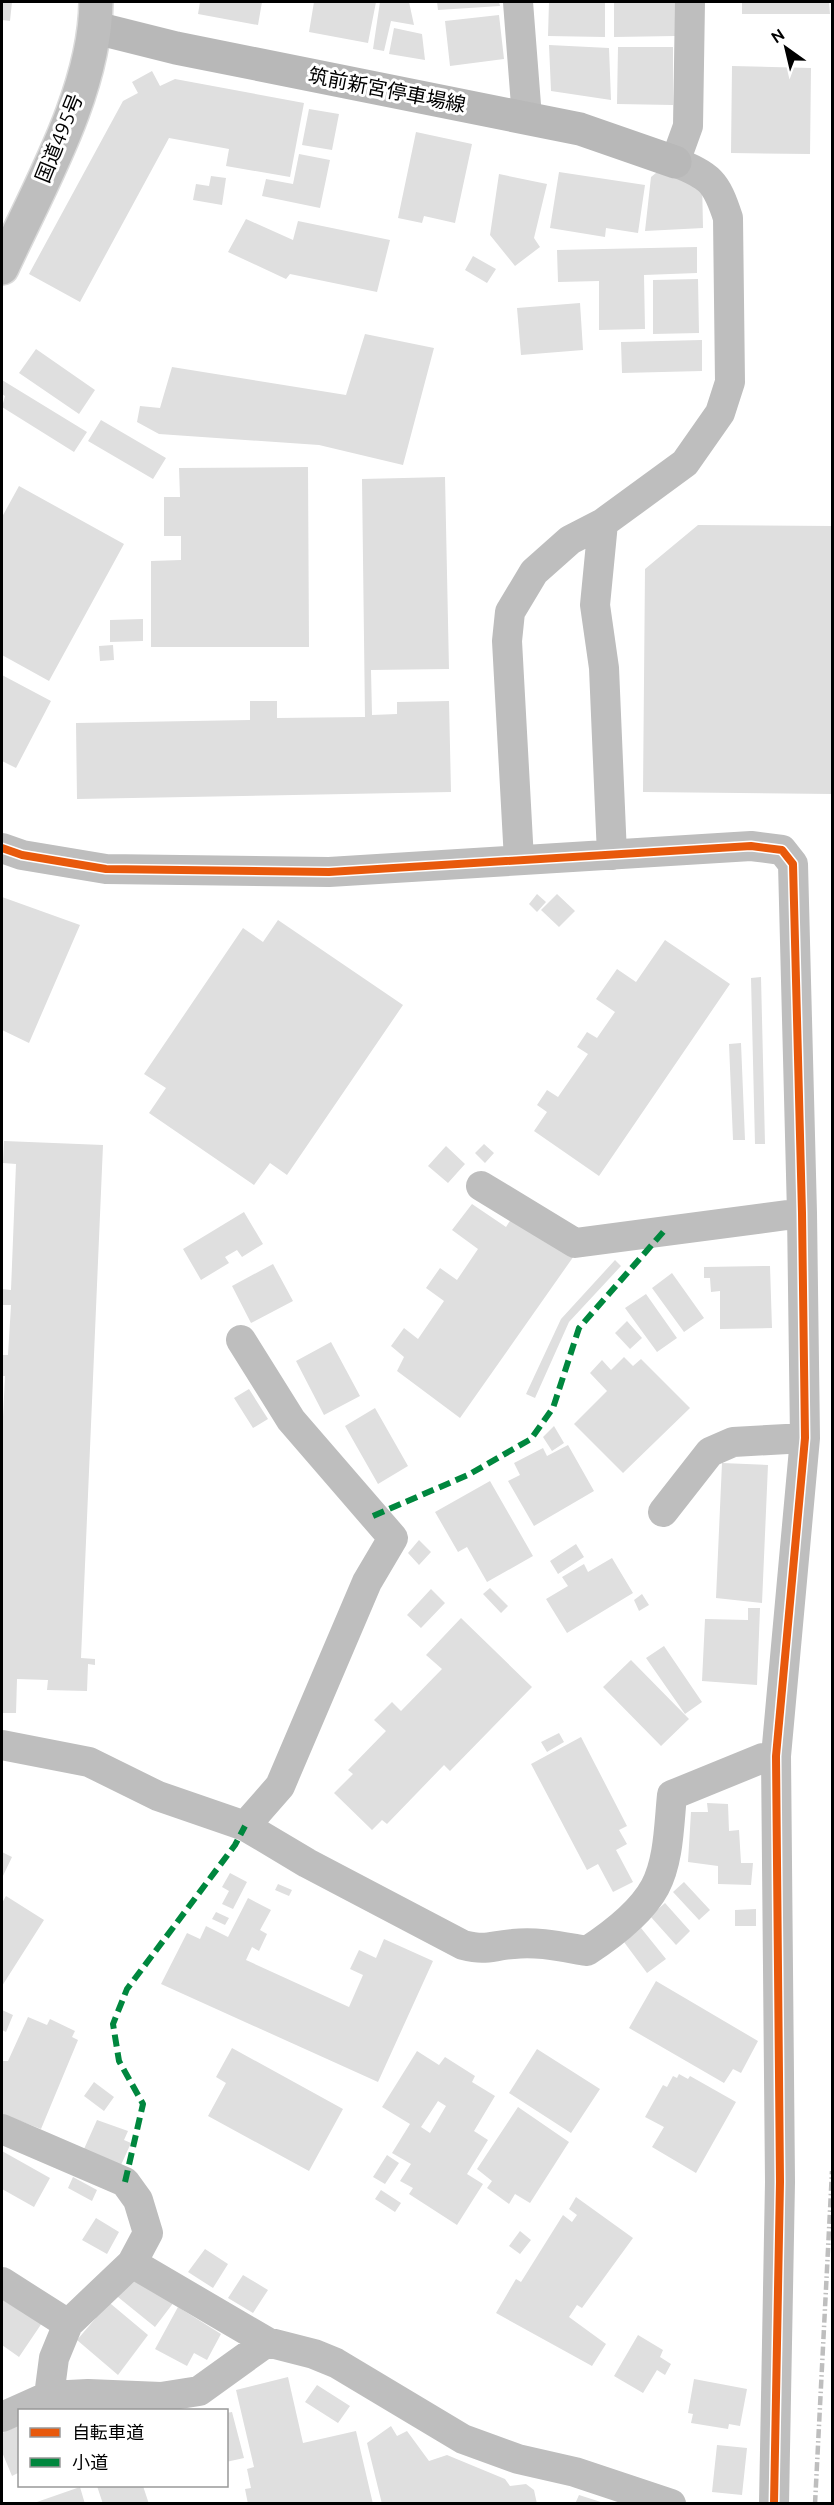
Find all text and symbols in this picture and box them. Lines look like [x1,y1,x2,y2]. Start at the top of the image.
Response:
north arrow [756,18,816,78]
text: N [768,25,788,46]
street label: 筑前新宮停車場線 [306,63,468,116]
street label: 国道495号 [30,90,87,186]
legend [18,2409,228,2487]
text: 自転車道 [72,2422,144,2442]
text: 小道 [72,2452,108,2472]

